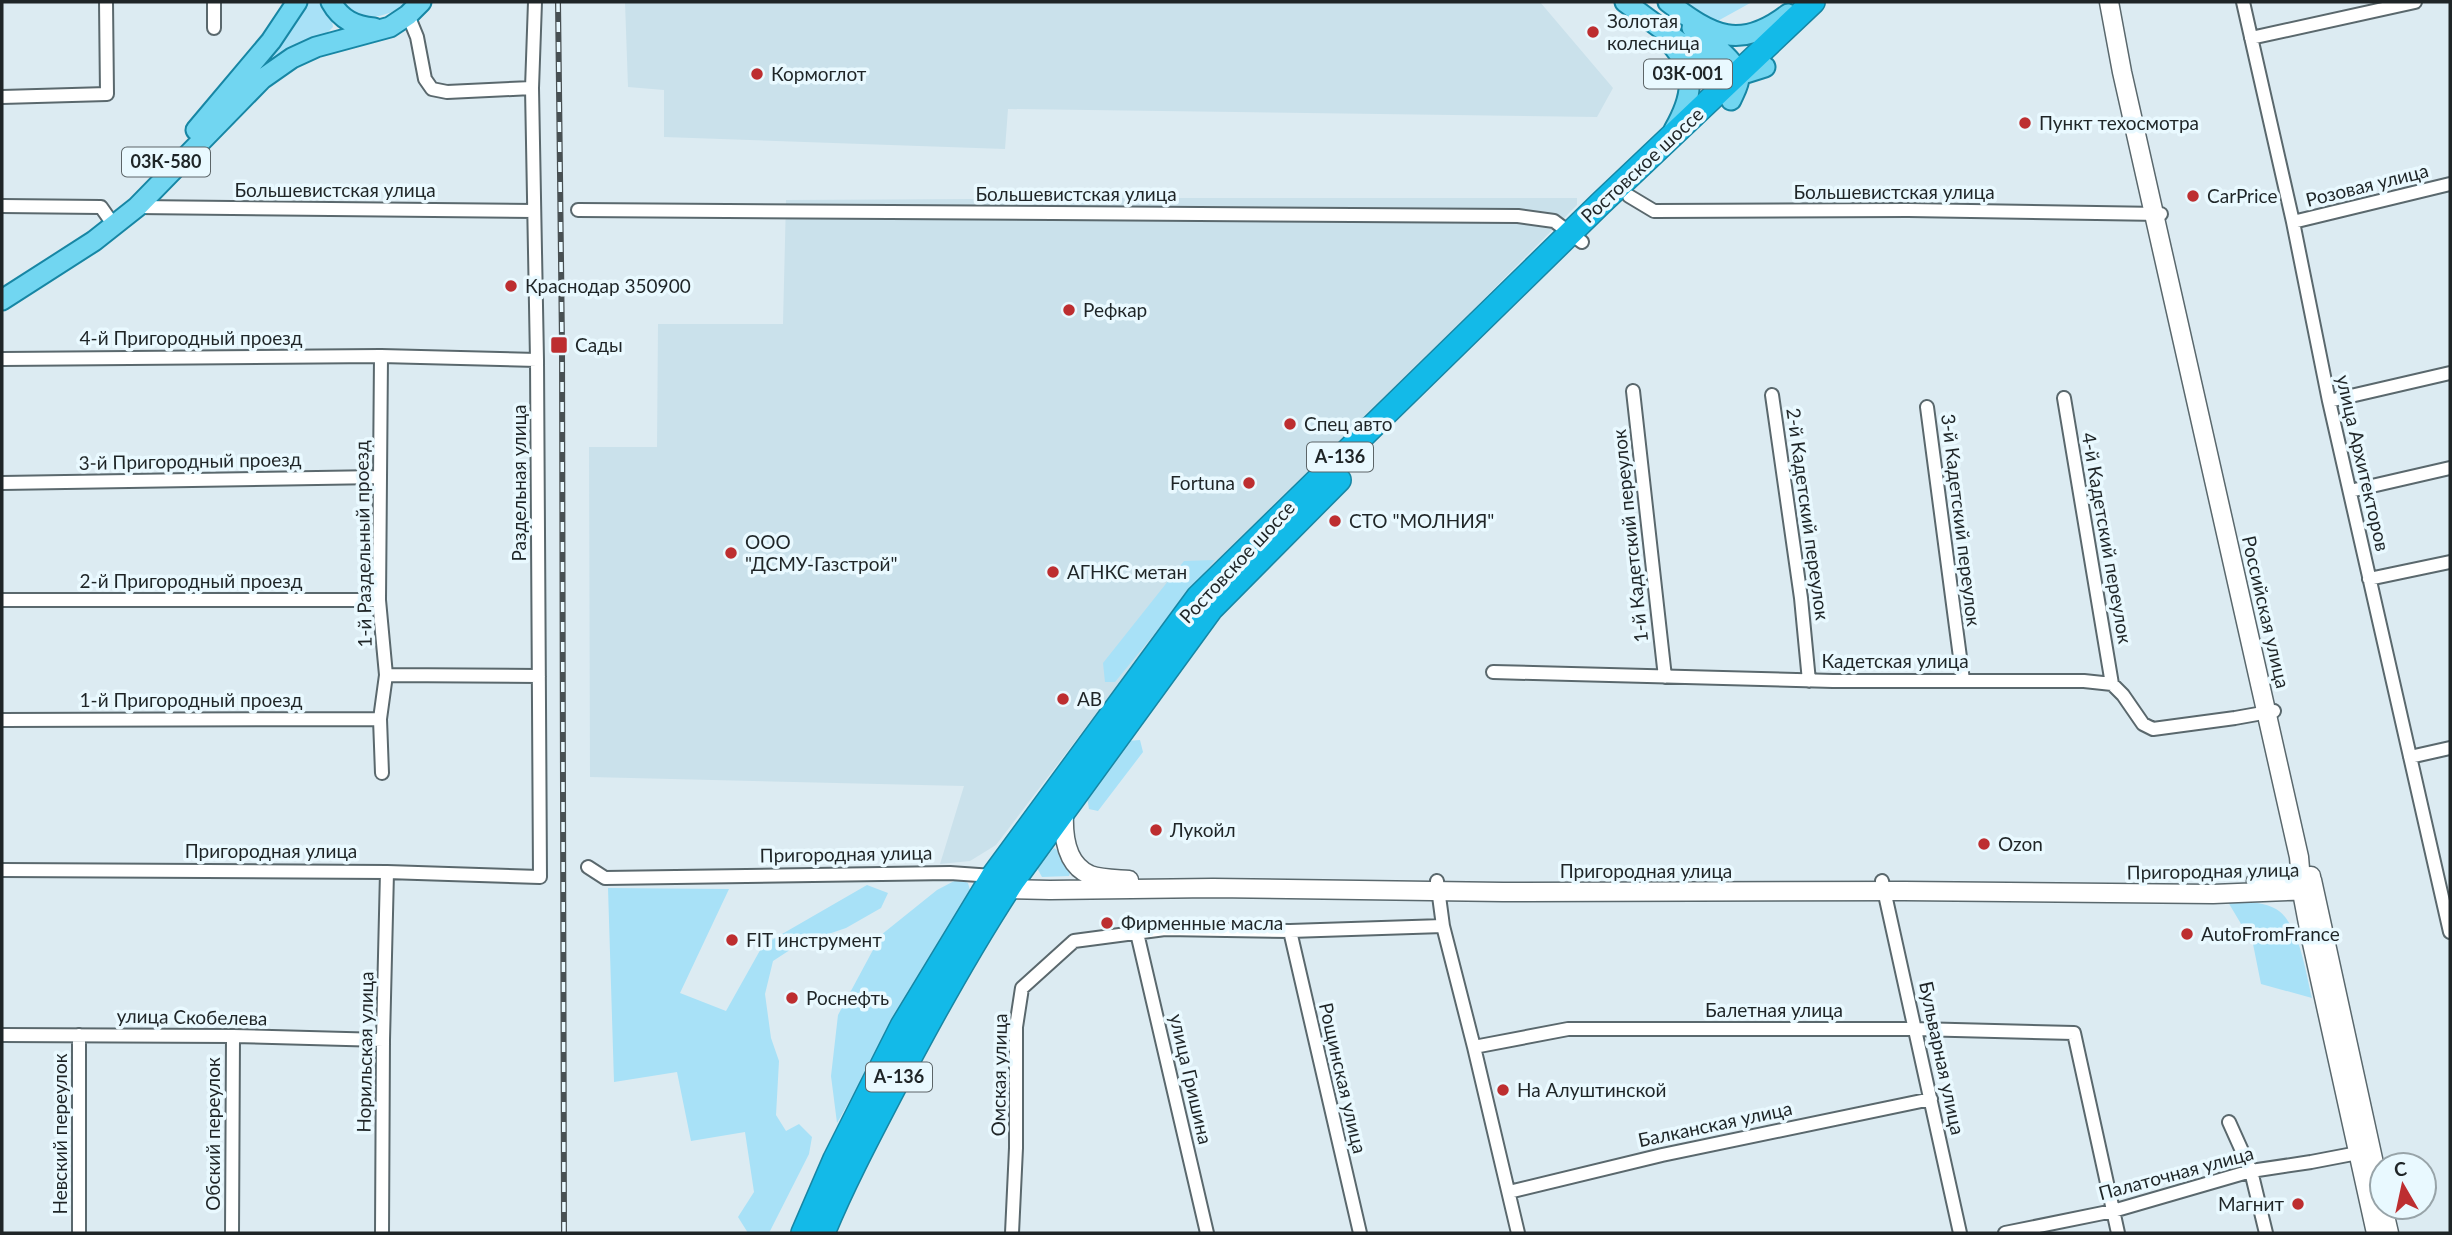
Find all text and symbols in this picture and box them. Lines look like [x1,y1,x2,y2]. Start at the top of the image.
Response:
place label: Золотая колесница [1607,9,1700,54]
marker: Золотая колесница [1585,24,1601,40]
road number: 03К-001 [1644,60,1732,88]
place label: Кормоглот [771,62,867,85]
marker: Кормоглот [749,66,765,82]
street label: Ростовское шоссе [1576,102,1708,227]
place label: Пункт техосмотра [2039,111,2199,134]
marker: Пункт техосмотра [2017,115,2033,131]
road number: 03К-580 [122,148,210,176]
street label: Розовая улица [2303,158,2431,211]
street label: Большевистская улица [234,178,436,201]
street label: Большевистская улица [1793,180,1995,203]
street label: Большевистская улица [975,182,1177,205]
place label: CarPrice [2207,184,2278,207]
marker: CarPrice [2185,188,2201,204]
place label: Краснодар 350900 [525,274,691,297]
marker: Краснодар 350900 [503,278,519,294]
place label: Рефкар [1083,298,1147,321]
marker: Рефкар [1061,302,1077,318]
street label: 4-й Пригородный проезд [80,326,303,349]
place label: Сады [575,333,623,356]
marker: Сады [549,335,569,355]
street label: улица Архитекторов [2332,373,2395,553]
street label: Раздельная улица [507,404,530,562]
street label: 2-й Кадетский переулок [1782,406,1835,622]
place label: Спец авто [1304,412,1392,435]
street label: 3-й Кадетский переулок [1937,412,1986,628]
marker: Спец авто [1282,416,1298,432]
street label: 1-й Кадетский переулок [1607,428,1652,644]
street label: 4-й Кадетский переулок [2078,431,2137,645]
street label: 1-й Раздельный проезд [349,440,376,648]
road number: А-136 [1307,443,1373,472]
street label: 3-й Пригородный проезд [78,447,302,474]
place label: Fortuna [1170,471,1235,494]
marker: Fortuna [1241,475,1257,491]
street label: Ростовское шоссе [1174,496,1299,628]
place label: СТО "МОЛНИЯ" [1349,509,1494,532]
marker: СТО "МОЛНИЯ" [1327,513,1343,529]
place label: ООО "ДСМУ-Газстрой" [745,530,897,575]
street label: Российская улица [2238,533,2295,690]
marker: ООО "ДСМУ-Газстрой" [723,545,739,561]
place label: АГНКС метан [1067,560,1187,583]
marker: АГНКС метан [1045,564,1061,580]
street label: 2-й Пригородный проезд [80,569,303,592]
street label: Кадетская улица [1821,649,1969,672]
place label: АВ [1077,687,1102,710]
street label: 1-й Пригородный проезд [80,688,303,711]
marker: АВ [1055,691,1071,707]
place label: Лукойл [1169,818,1236,841]
marker: Лукойл [1148,822,1164,838]
place label: Ozon [1998,832,2043,855]
marker: Ozon [1976,836,1992,852]
street label: Пригородная улица [185,839,357,862]
street label: Пригородная улица [759,840,932,867]
street label: Пригородная улица [2126,857,2299,884]
street label: Пригородная улица [1560,859,1732,882]
place label: Фирменные масла [1121,911,1283,934]
marker: Фирменные масла [1099,915,1115,931]
place label: AutoFromFrance [2201,922,2340,945]
marker: AutoFromFrance [2179,926,2195,942]
place label: FIT инструмент [746,928,882,951]
marker: FIT инструмент [724,932,740,948]
street label: Норильская улица [352,971,377,1133]
street label: Бульварная улица [1915,979,1970,1137]
place label: Роснефть [806,986,889,1009]
marker: Роснефть [784,990,800,1006]
street label: Балетная улица [1705,998,1843,1021]
street label: Рощинская улица [1315,1000,1372,1156]
street label: улица Скобелева [116,1004,268,1029]
street label: улица Гришина [1165,1011,1218,1146]
street label: Омская улица [986,1013,1011,1137]
street label: Невский переулок [48,1053,71,1215]
street label: Обский переулок [201,1057,224,1211]
road number: А-136 [866,1062,932,1092]
place label: На Алуштинской [1517,1078,1667,1101]
marker: На Алуштинской [1495,1082,1511,1098]
street label: Балканская улица [1636,1096,1794,1151]
street label: Палаточная улица [2096,1141,2256,1204]
north arrow [2368,1151,2438,1221]
text: С [2392,1156,2409,1181]
place label: Магнит [2218,1192,2284,1215]
marker: Магнит [2290,1196,2306,1212]

